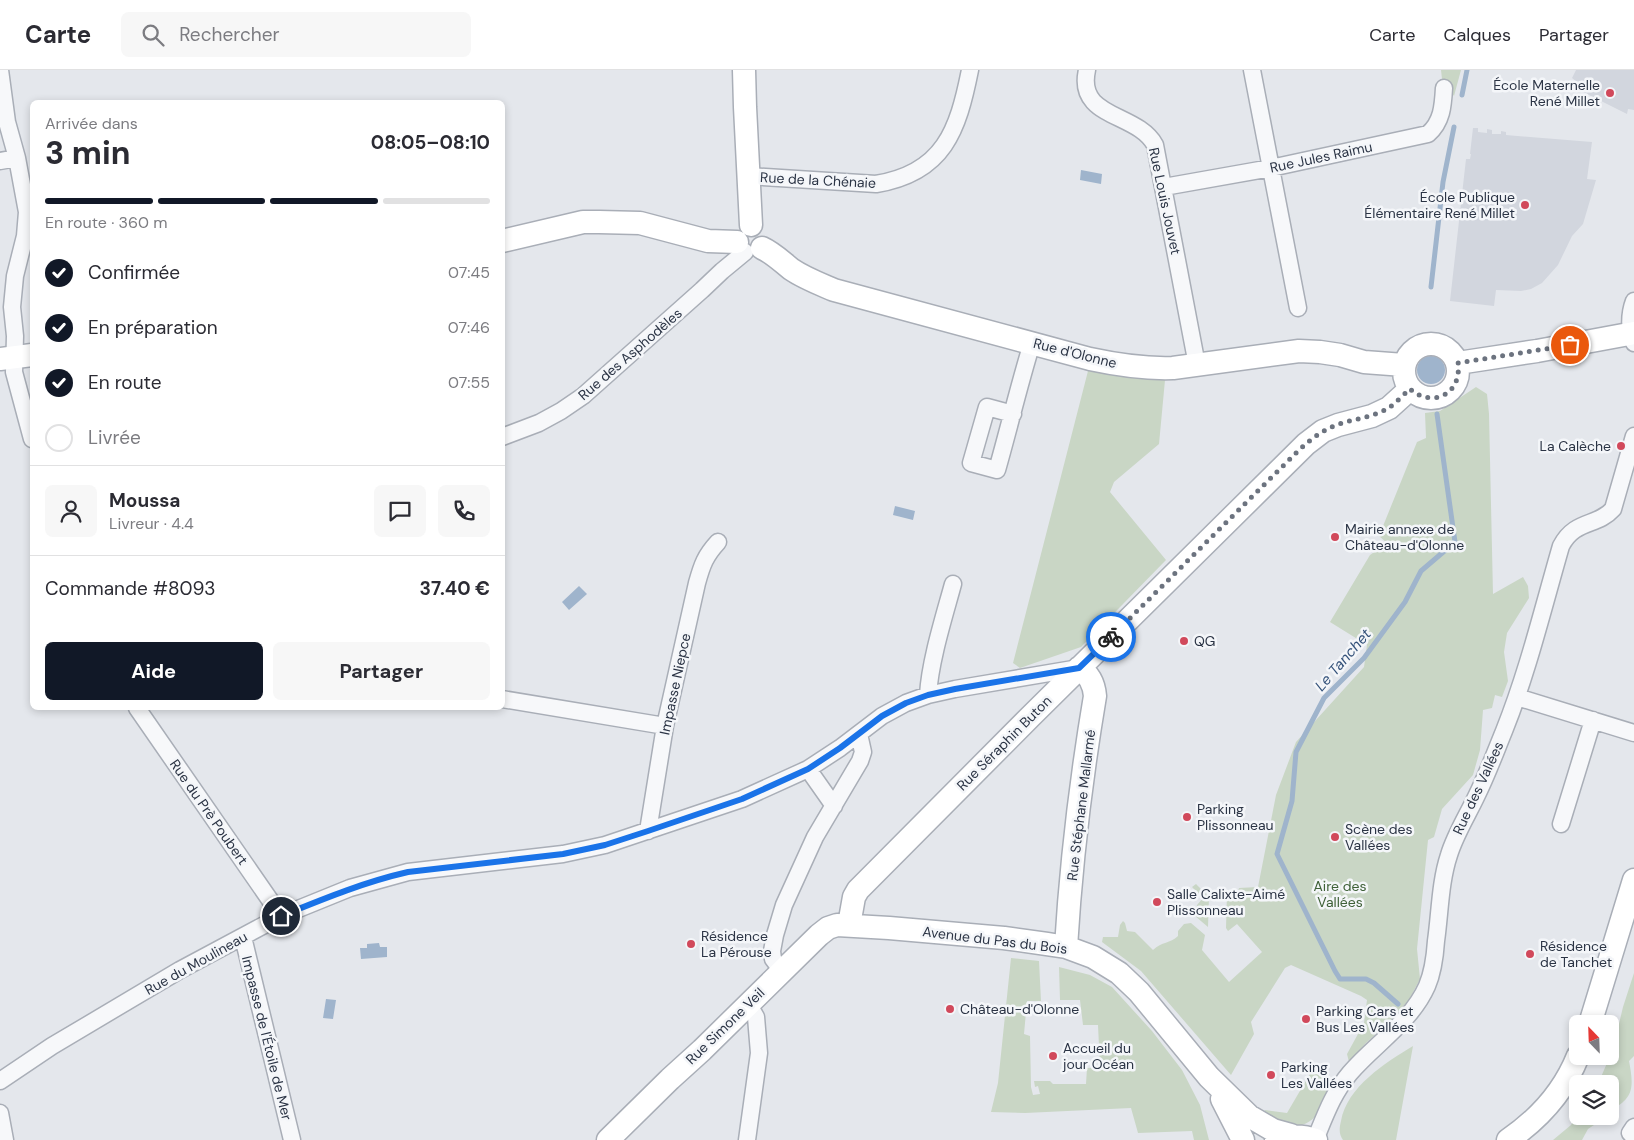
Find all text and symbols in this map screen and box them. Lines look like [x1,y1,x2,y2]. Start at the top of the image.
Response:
search box [121,12,471,57]
text: Carte [25,19,91,50]
icon: search [139,21,167,49]
text: Rechercher [179,22,280,47]
text: Carte [1369,23,1416,47]
text: Calques [1444,23,1511,47]
text: Partager [1539,23,1609,47]
place label: École Maternelle René Millet [1493,76,1600,110]
marker: École Maternelle René Millet [1604,87,1616,99]
text: Arrivée dans [45,113,138,134]
text: 08:05–08:10 [371,130,490,155]
text: 3 min [45,132,130,174]
street label: Rue Jules Raimu [1268,137,1374,177]
street label: Rue Louis Jouvet [1145,146,1185,256]
street label: Rue de la Chénaie [760,168,876,192]
place label: École Publique Élémentaire René Millet [1364,188,1515,222]
marker: École Publique Élémentaire René Millet [1519,199,1531,211]
text: En route · 360 m [45,212,168,233]
icon: check [45,259,73,287]
text: Confirmée [88,260,180,285]
text: 07:45 [448,262,490,283]
street label: Rue des Asphodèles [574,304,686,404]
icon: check [45,314,73,342]
text: En préparation [88,315,218,340]
text: 07:46 [448,317,490,338]
pin [1549,324,1591,366]
icon: bag [1556,331,1584,359]
street label: Rue d'Olonne [1031,334,1119,372]
icon: check [45,369,73,397]
text: En route [88,370,162,395]
text: 07:55 [448,372,490,393]
text: Livrée [88,425,141,450]
place label: La Calèche [1540,437,1611,455]
marker: La Calèche [1615,440,1627,452]
button: person [45,485,97,537]
button: chat [374,485,426,537]
button: phone [438,485,490,537]
text: Moussa [109,488,180,513]
text: Livreur · 4.4 [109,513,194,534]
place label: Mairie annexe de Château-d'Olonne [1345,520,1464,554]
marker: Mairie annexe de Château-d'Olonne [1329,531,1341,543]
text: Commande #8093 [45,576,215,601]
text: 37.40 € [420,576,490,601]
courier [1086,612,1136,662]
icon: bike [1097,623,1125,651]
water label: Le Tanchet [1310,624,1376,695]
street label: Impasse Niepce [655,631,695,737]
place label: QG [1194,632,1215,650]
marker: QG [1178,635,1190,647]
button: Aide [45,642,263,700]
button: Partager [273,642,490,700]
street label: Rue Séraphin Buton [953,692,1055,794]
street label: Rue Stéphane Mallarmé [1063,728,1099,882]
street label: Rue des Vallées [1449,738,1507,838]
street label: Rue du Prè Poubert [166,756,252,868]
place label: Parking Plissonneau [1197,800,1274,834]
marker: Parking Plissonneau [1181,811,1193,823]
place label: Scène des Vallées [1345,820,1413,854]
marker: Scène des Vallées [1329,831,1341,843]
park label: Aire des Vallées [1313,877,1367,911]
place label: Salle Calixte-Aimé Plissonneau [1167,885,1285,919]
pin [260,895,302,937]
marker: Salle Calixte-Aimé Plissonneau [1151,896,1163,908]
icon: home [267,902,295,930]
street label: Avenue du Pas du Bois [922,922,1068,958]
street label: Rue du Moulineau [141,927,251,999]
place label: Résidence La Pérouse [701,927,772,961]
place label: Résidence de Tanchet [1540,937,1612,971]
marker: Résidence La Pérouse [685,938,697,950]
marker: Résidence de Tanchet [1524,948,1536,960]
street label: Impasse de l'Étoile de Mer [238,954,296,1122]
street label: Rue Simone Veil [682,984,768,1068]
place label: Château-d'Olonne [960,1000,1079,1018]
place label: Parking Cars et Bus Les Vallées [1316,1002,1414,1036]
marker: Château-d'Olonne [944,1003,956,1015]
marker: Parking Cars et Bus Les Vallées [1300,1013,1312,1025]
north arrow [1569,1015,1619,1065]
map controls [1569,1015,1619,1125]
place label: Accueil du jour Océan [1062,1039,1134,1073]
marker: Accueil du jour Océan [1047,1050,1059,1062]
place label: Parking Les Vallées [1281,1058,1352,1092]
marker: Parking Les Vallées [1265,1069,1277,1081]
button: layers [1569,1075,1619,1125]

